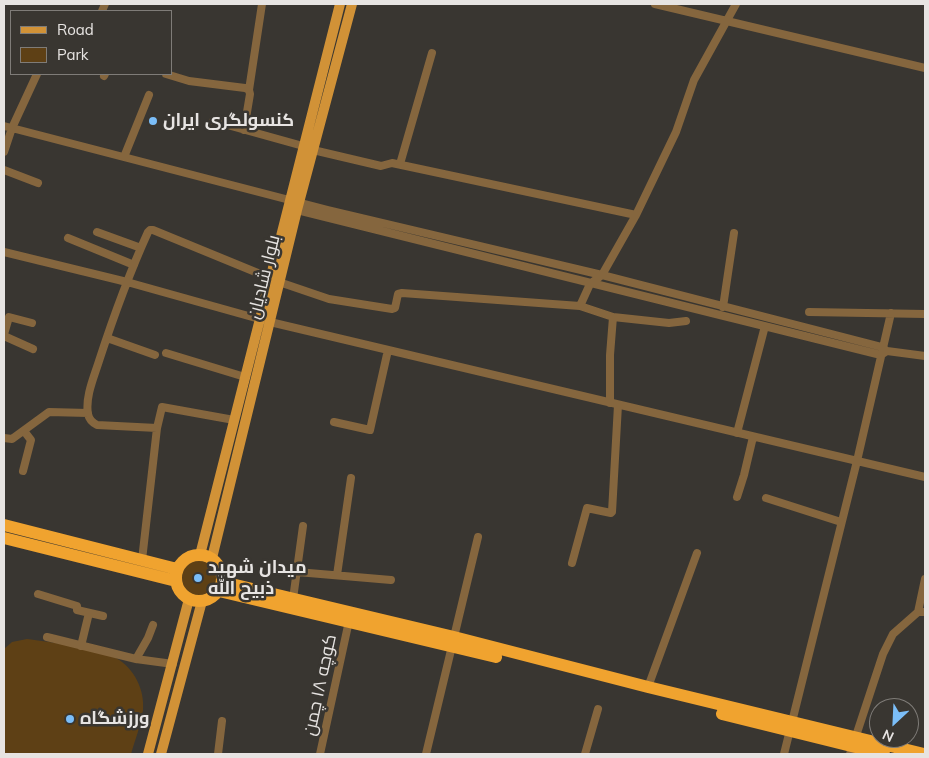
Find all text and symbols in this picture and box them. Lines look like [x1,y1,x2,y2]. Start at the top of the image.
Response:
legend [10,10,172,75]
text: Road [57,20,94,39]
text: Park [57,45,89,64]
place label: کنسولگری ایران [163,110,294,132]
marker: کنسولگری ایران [147,115,159,127]
street label: بلوار شادیان [243,233,285,321]
place label: میدان شهید ذبیح الله [208,557,307,600]
marker: میدان شهید ذبیح الله [192,572,204,584]
street label: كوچه ١٨ چمن [299,632,341,738]
north arrow [869,698,919,748]
place label: ورزشگاه [80,708,150,730]
marker: ورزشگاه [64,713,76,725]
text: N [879,725,897,746]

